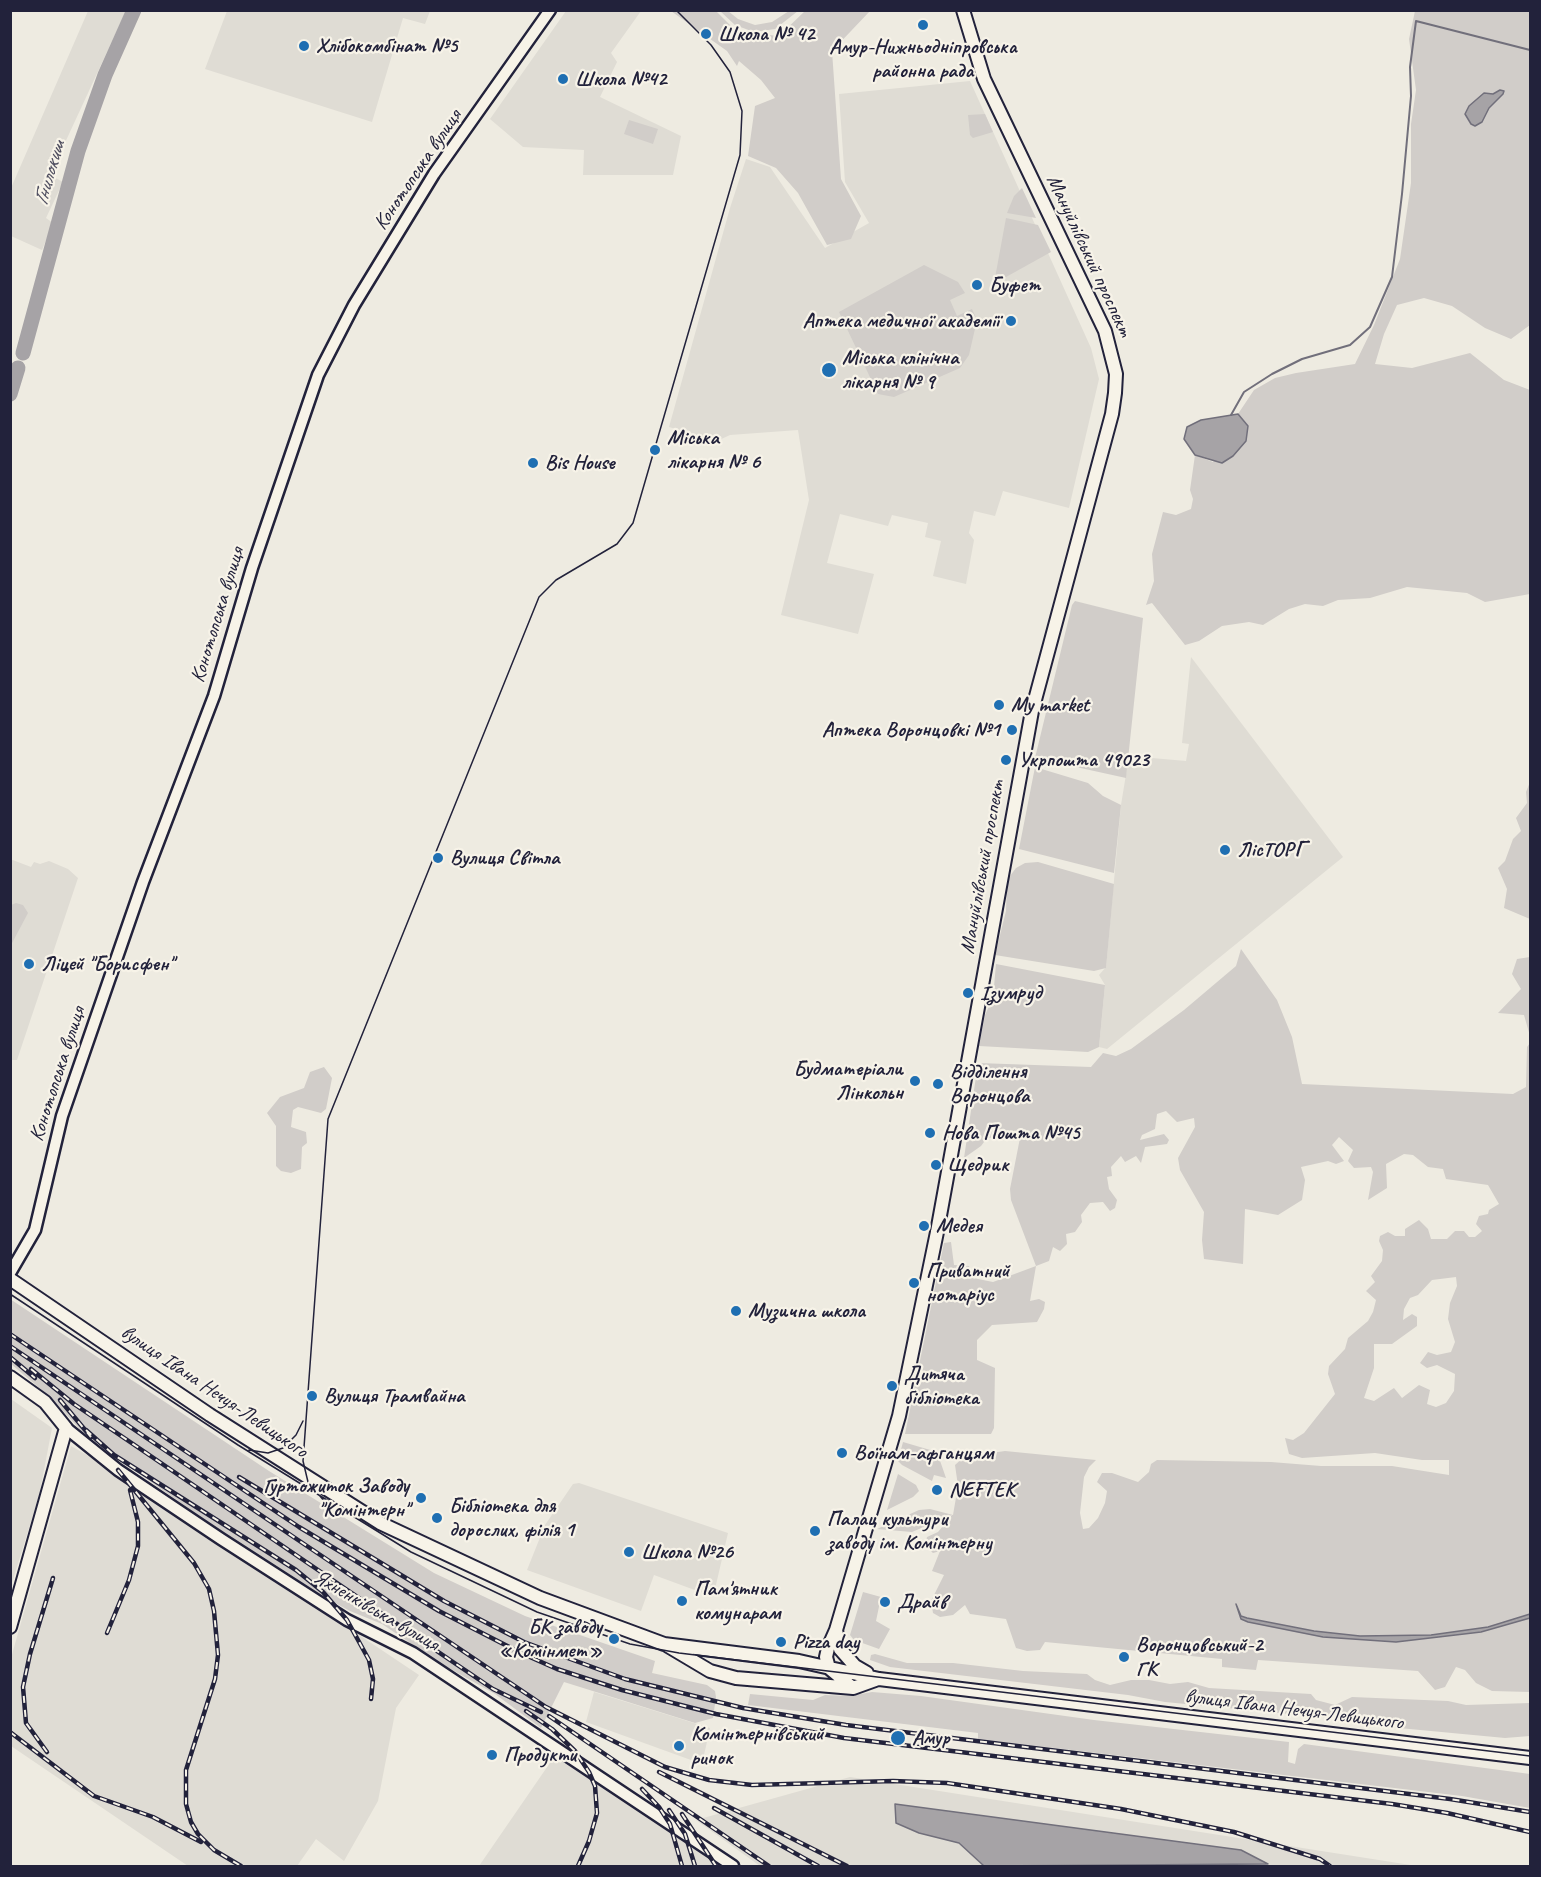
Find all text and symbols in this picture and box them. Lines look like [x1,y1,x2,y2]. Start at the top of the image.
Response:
marker: Амур-Нижньодніпровська районна рада [916,18,930,32]
place label: Школа № 42 [718,21,814,47]
marker: Школа № 42 [699,27,713,41]
place label: Хлібокомбінат №5 [316,33,457,59]
place label: Амур-Нижньодніпровська районна рада [829,34,1017,84]
marker: Хлібокомбінат №5 [297,39,311,53]
place label: Школа №42 [575,66,666,92]
marker: Школа №42 [556,72,570,86]
street label: Конотопська вулиця [368,105,468,235]
water label: Гнилокиш [28,138,72,208]
street label: Мануйлівський проспект [1040,171,1138,341]
place label: Буфет [989,272,1040,298]
marker: Буфет [970,278,984,292]
place label: Аптека медичної академії [803,308,999,334]
marker: Аптека медичної академії [1004,314,1018,328]
place label: Міська клінічна лікарня № 9 [842,345,958,395]
marker: Міська клінічна лікарня № 9 [820,361,838,379]
place label: Міська лікарня № 6 [667,425,760,475]
marker: Міська лікарня № 6 [648,443,662,457]
place label: Bis House [545,450,615,476]
marker: Bis House [526,456,540,470]
street label: Конотопська вулиця [186,544,250,686]
place label: My market [1011,692,1089,718]
marker: My market [992,698,1006,712]
place label: Аптека Воронцовкі №1 [822,717,1000,743]
marker: Аптека Воронцовкі №1 [1005,723,1019,737]
place label: Укрпошта 49023 [1018,747,1149,773]
marker: Укрпошта 49023 [999,753,1013,767]
street label: Мануйлівський проспект [955,778,1011,956]
place label: ЛісТОРГ [1237,837,1306,863]
marker: ЛісТОРГ [1218,843,1232,857]
place label: Вулиця Світла [450,845,559,871]
marker: Вулиця Світла [431,851,445,865]
place label: Ліцей "Борисфен" [41,951,174,977]
marker: Ліцей "Борисфен" [22,957,36,971]
place label: Ізумруд [980,980,1042,1006]
marker: Ізумруд [961,986,975,1000]
street label: Конотопська вулиця [24,1004,92,1144]
place label: Будматеріали Лінкольн [793,1056,903,1106]
place label: Відділення Воронцова [950,1059,1029,1109]
marker: Будматеріали Лінкольн [908,1074,922,1088]
marker: Відділення Воронцова [931,1077,945,1091]
place label: Нова Пошта №45 [942,1120,1080,1146]
marker: Нова Пошта №45 [923,1126,937,1140]
place label: Щедрик [948,1152,1009,1178]
marker: Щедрик [929,1158,943,1172]
place label: Медея [936,1213,982,1239]
marker: Медея [917,1219,931,1233]
place label: Приватний нотаріус [926,1258,1009,1308]
marker: Приватний нотаріус [907,1276,921,1290]
place label: Музична школа [748,1298,865,1324]
marker: Музична школа [729,1304,743,1318]
street label: вулиця Івана Нечуя-Левицького [116,1320,312,1464]
place label: Дитяча бібліотека [904,1361,979,1411]
marker: Дитяча бібліотека [885,1379,899,1393]
place label: Вулиця Трамвайна [324,1383,464,1409]
marker: Вулиця Трамвайна [305,1389,319,1403]
place label: Воїнам-афганцям [854,1440,994,1466]
marker: Воїнам-афганцям [835,1446,849,1460]
place label: Гуртожиток Заводу "Комінтерн" [263,1473,409,1523]
place label: NEFTEK [949,1477,1015,1503]
marker: NEFTEK [930,1483,944,1497]
marker: Гуртожиток Заводу "Комінтерн" [414,1491,428,1505]
place label: Бiблiотека для дорослих, фiлiя 1 [449,1493,574,1543]
place label: Палац культури заводу ім. Комінтерну [827,1506,992,1556]
marker: Бiблiотека для дорослих, фiлiя 1 [430,1511,444,1525]
marker: Палац культури заводу ім. Комінтерну [808,1524,822,1538]
place label: Школа №26 [641,1539,733,1565]
marker: Школа №26 [622,1545,636,1559]
street label: Яхненківська вулиця [309,1565,443,1657]
place label: Пам'ятник комунарам [694,1576,781,1626]
place label: Драйв [897,1589,946,1615]
marker: Пам'ятник комунарам [675,1594,689,1608]
marker: Драйв [878,1595,892,1609]
place label: БК заводу «Комінмет» [499,1614,602,1664]
place label: Pizza day [793,1629,859,1655]
marker: БК заводу «Комінмет» [607,1632,621,1646]
place label: Воронцовський-2 ГК [1136,1632,1263,1682]
marker: Pizza day [774,1635,788,1649]
marker: Воронцовський-2 ГК [1117,1650,1131,1664]
street label: вулиця Івана Нечуя-Левицького [1183,1684,1405,1736]
place label: Комінтернівський ринок [691,1721,824,1771]
place label: Амур [912,1725,950,1751]
marker: Амур [889,1729,907,1747]
marker: Комінтернівський ринок [672,1739,686,1753]
place label: Продукти [504,1742,576,1768]
marker: Продукти [485,1748,499,1762]

